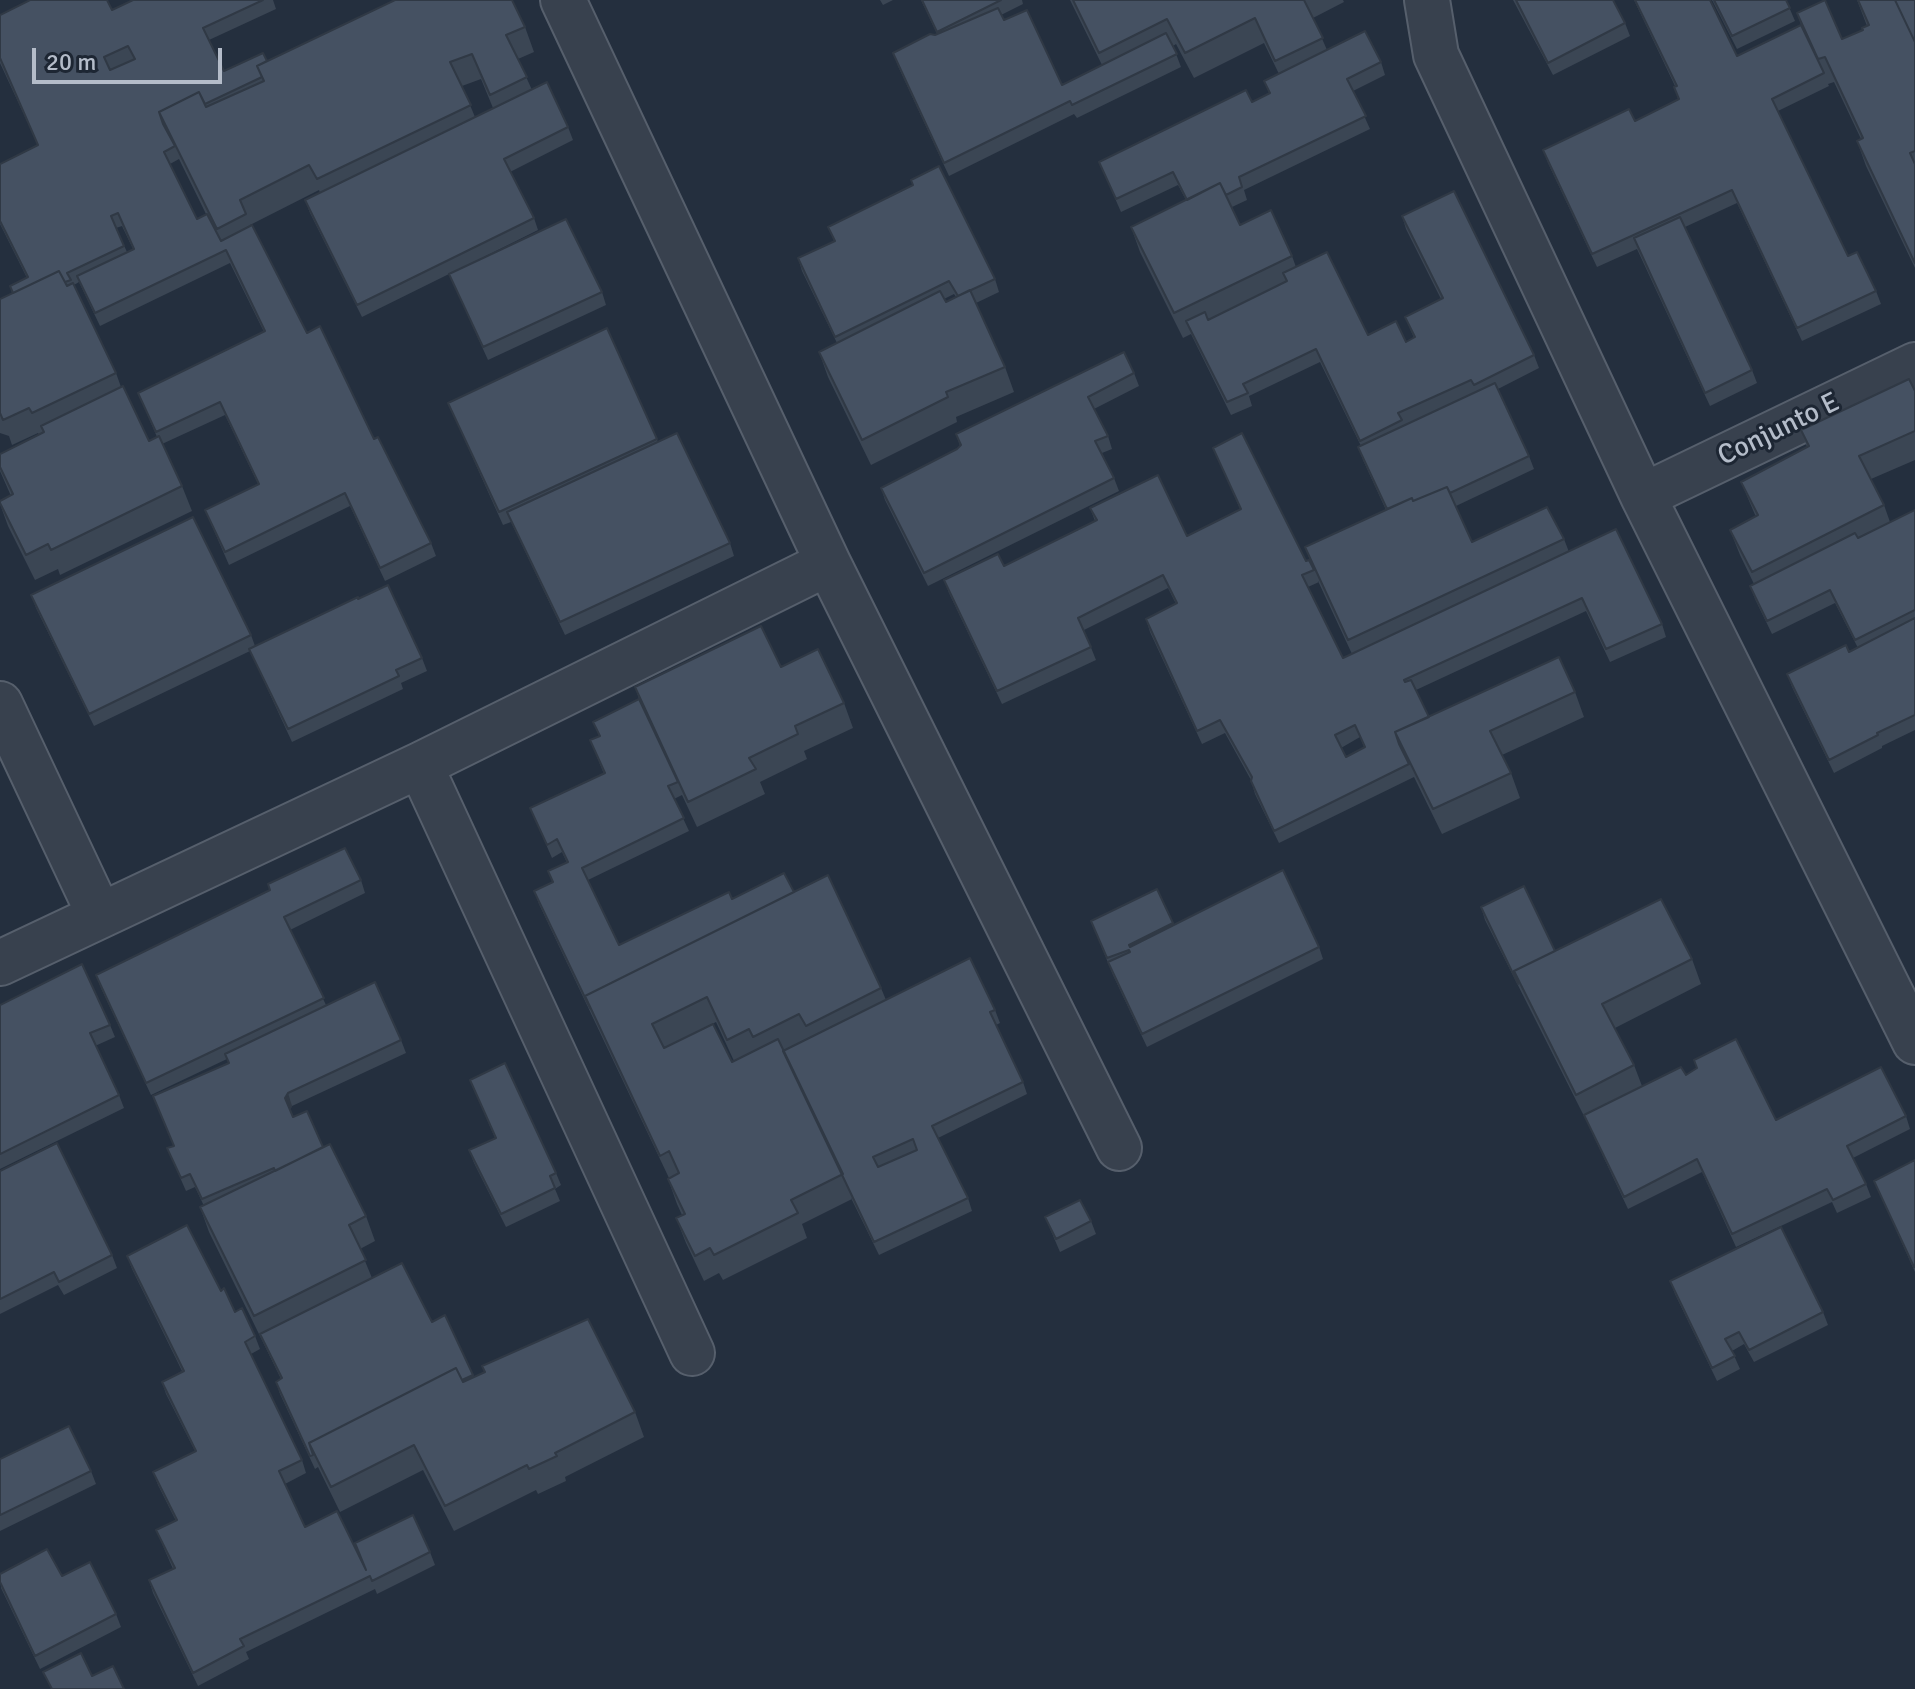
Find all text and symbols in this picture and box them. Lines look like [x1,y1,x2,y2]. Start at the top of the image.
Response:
scale bar [36,32,226,82]
text: 20 m [46,47,96,77]
street label: Conjunto E [1713,386,1845,474]

